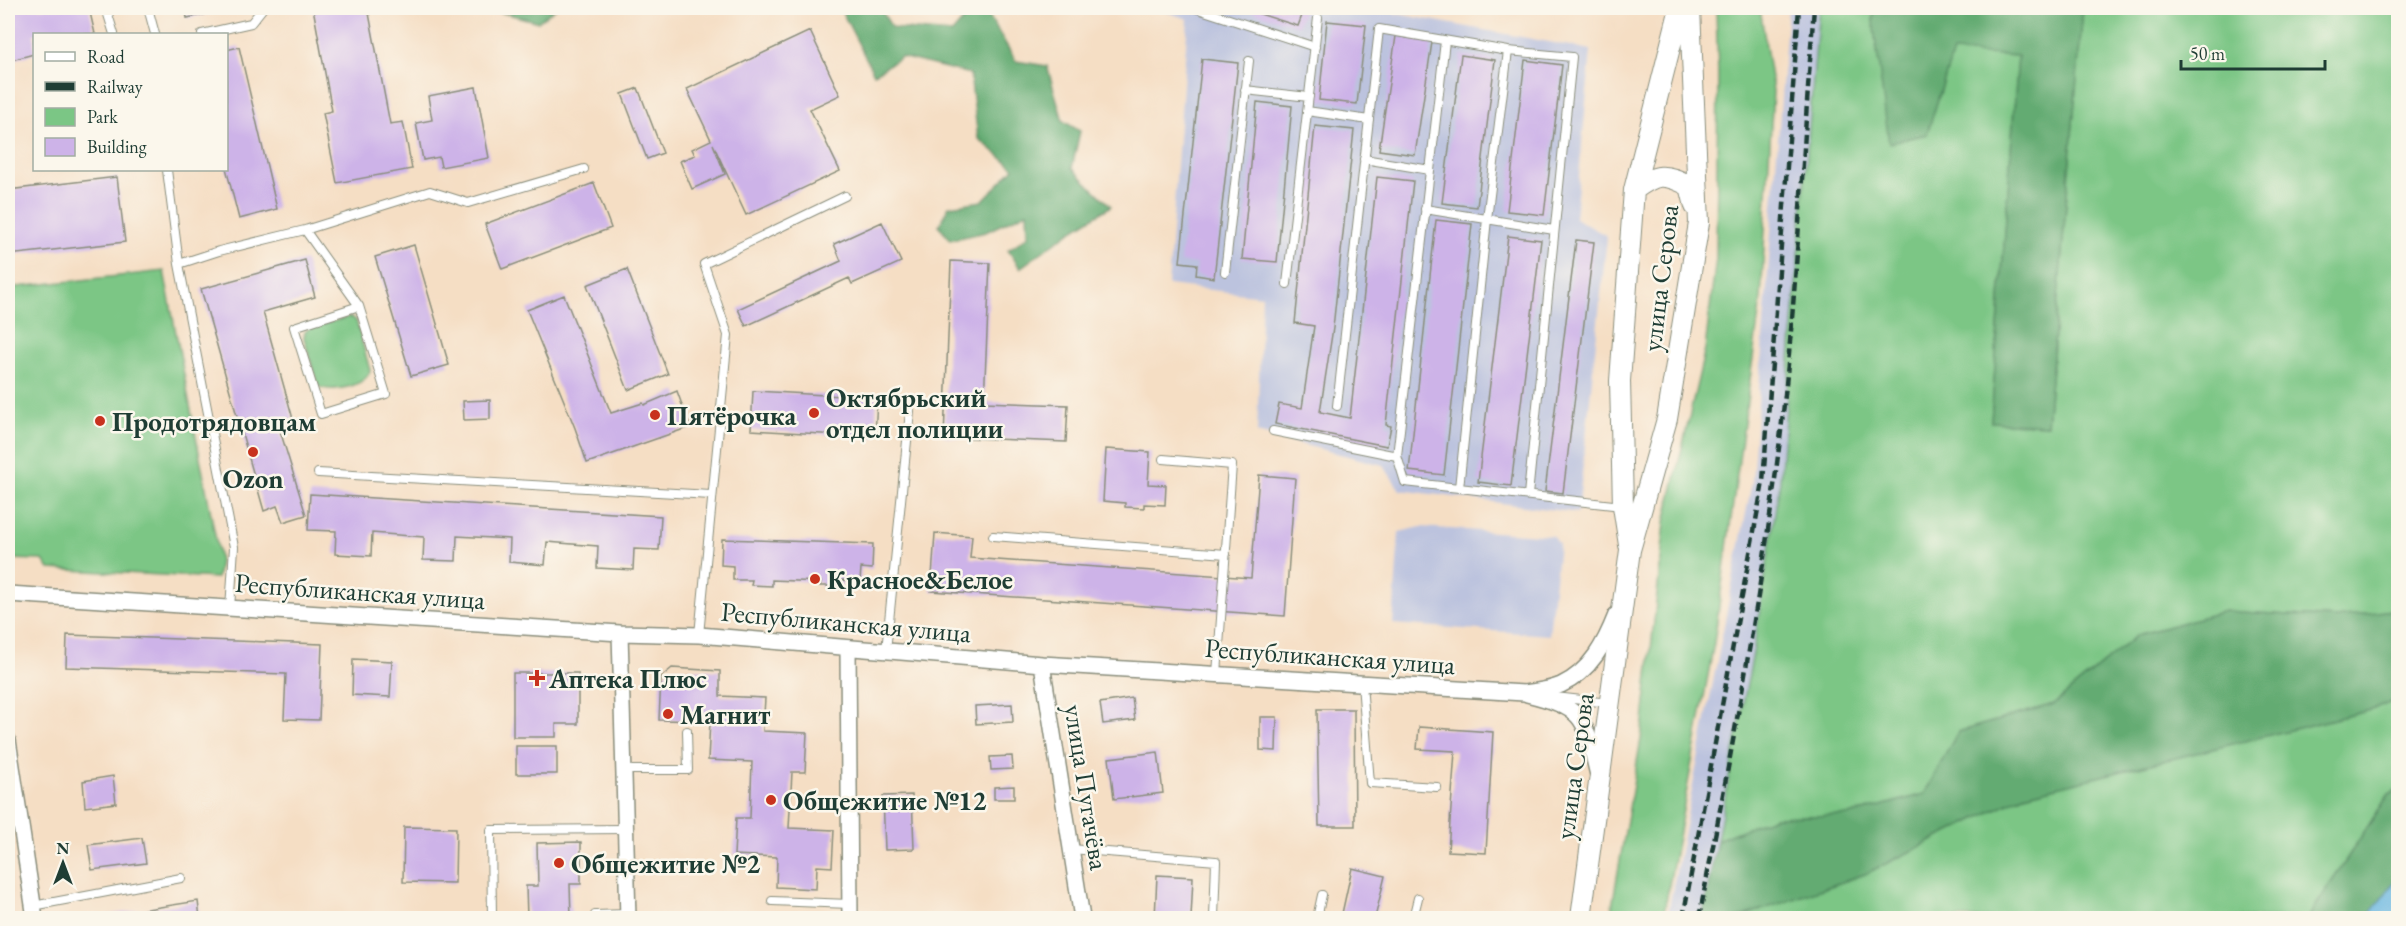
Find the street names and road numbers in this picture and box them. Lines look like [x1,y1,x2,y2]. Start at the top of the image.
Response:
street label: улица Серова [1634,202,1686,353]
street label: Республиканская улица [234,565,487,617]
street label: Республиканская улица [720,594,973,650]
street label: Республиканская улица [1204,630,1457,682]
street label: улица Серова [1546,690,1602,842]
street label: улица Пугачёва [1057,702,1117,873]

